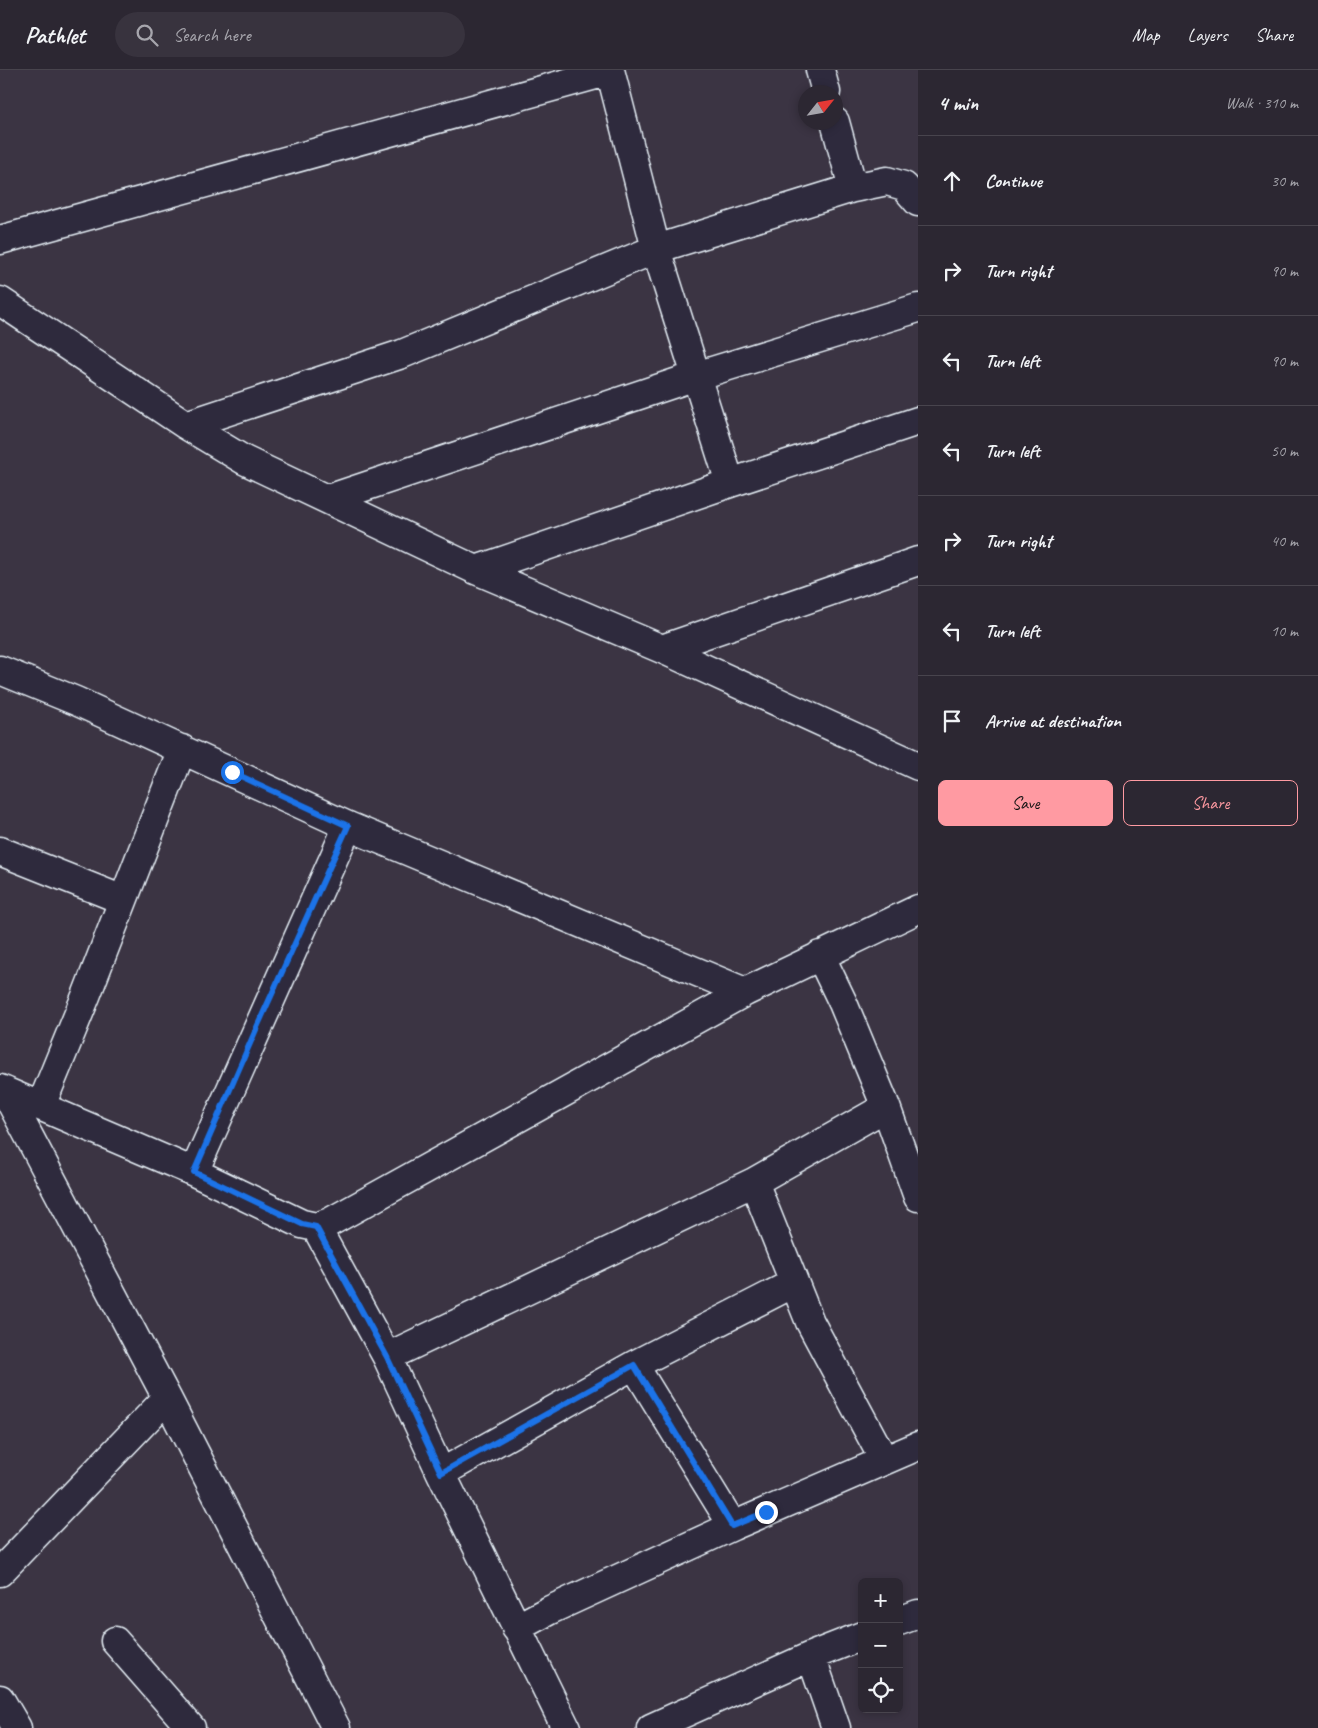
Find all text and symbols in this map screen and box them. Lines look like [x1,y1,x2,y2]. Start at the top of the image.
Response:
search box [115,12,465,57]
text: Pathlet [25,20,85,50]
icon: search [133,21,161,49]
text: Search here [173,23,251,47]
text: Map [1132,24,1160,46]
text: Layers [1188,24,1227,46]
text: Share [1255,24,1293,46]
north arrow [798,85,843,130]
text: 4 min [938,90,978,116]
text: Walk · 310 m [1226,93,1298,113]
icon: ahead [938,167,966,195]
text: Continue [985,169,1042,193]
text: 30 m [1271,171,1298,191]
icon: right [938,257,966,285]
text: Turn right [985,259,1052,283]
text: 90 m [1271,261,1298,281]
icon: left [938,347,966,375]
text: Turn left [985,349,1040,373]
text: 90 m [1271,351,1298,371]
icon: left [938,437,966,465]
text: Turn left [985,439,1040,463]
text: 50 m [1271,441,1298,461]
icon: right [938,527,966,555]
text: Turn right [985,529,1052,553]
text: 40 m [1271,531,1298,551]
icon: left [938,617,966,645]
text: Turn left [985,619,1040,643]
text: 10 m [1271,621,1298,641]
icon: arrive [938,707,966,735]
text: Arrive at destination [985,709,1121,733]
route start [221,761,244,784]
button: Save [938,780,1113,826]
button: Share [1123,780,1298,826]
route end [755,1501,778,1524]
map controls [858,1578,903,1713]
button: + [858,1578,903,1623]
button: − [858,1623,903,1668]
button: locate [858,1668,903,1713]

